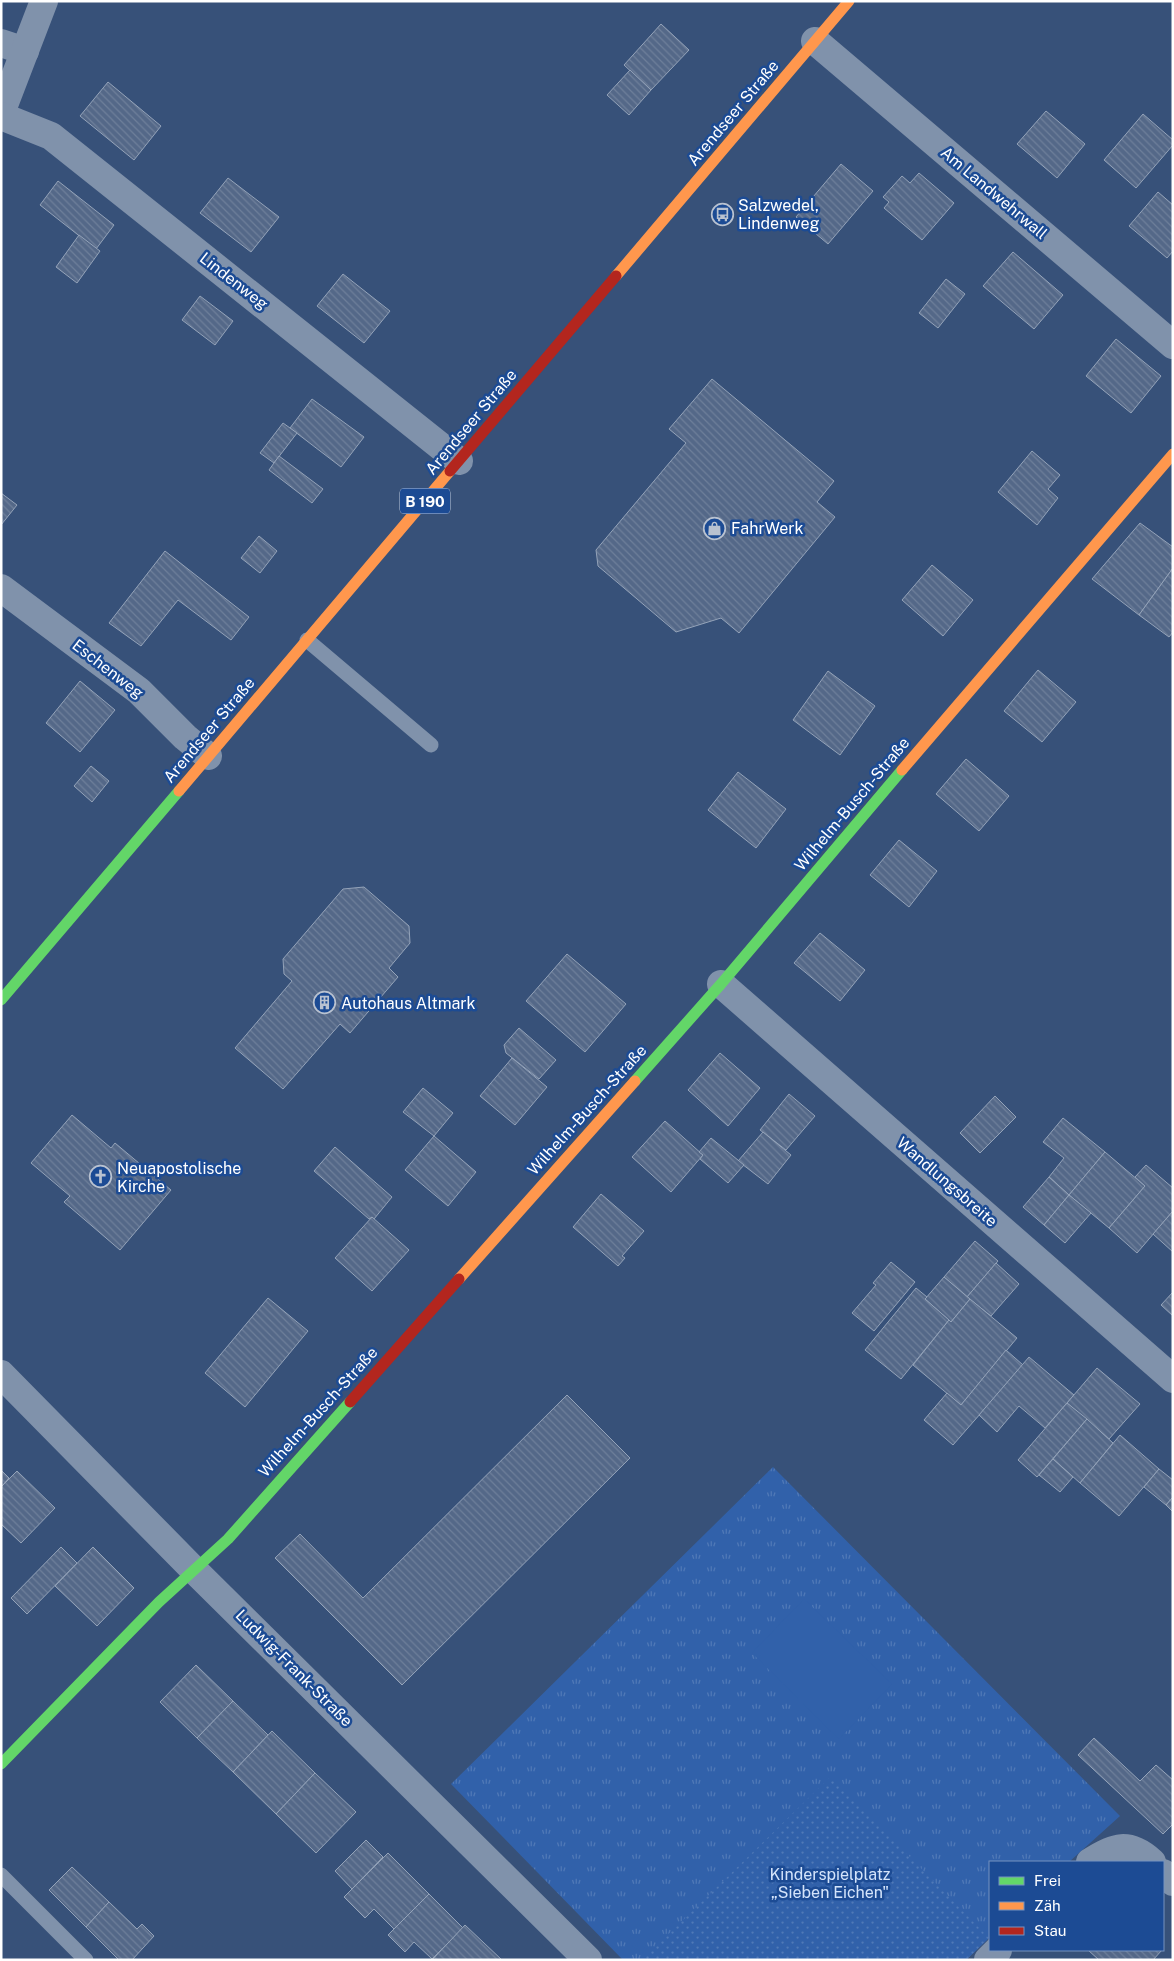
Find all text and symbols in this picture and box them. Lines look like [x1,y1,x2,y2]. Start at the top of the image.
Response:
street label: Arendseer Straße [683,56,783,170]
street label: Am Landwehrwall [937,143,1051,243]
place label: Salzwedel, Lindenweg [738,196,819,233]
bus stop icon: Salzwedel, Lindenweg [710,202,734,226]
street label: Lindenweg [196,248,272,314]
street label: Arendseer Straße [421,365,521,479]
road number: B 190 [400,488,450,514]
shop icon: FahrWerk [703,516,727,540]
place label: FahrWerk [731,519,804,538]
street label: Eschenweg [69,635,147,703]
street label: Arendseer Straße [159,673,259,787]
street label: Wilhelm-Busch-Straße [791,733,913,875]
building icon: Autohaus Altmark [313,991,337,1015]
place label: Autohaus Altmark [341,994,476,1013]
street label: Wilhelm-Busch-Straße [524,1041,650,1179]
street label: Wandlungsbreite [893,1133,1001,1231]
place label: Neuapostolische Kirche [117,1159,241,1196]
church icon: Neuapostolische Kirche [89,1165,113,1189]
street label: Wilhelm-Busch-Straße [255,1343,381,1481]
street label: Ludwig-Frank-Straße [232,1606,356,1730]
legend [989,1861,1164,1951]
park label: Kinderspielplatz „Sieben Eichen" [769,1865,891,1902]
text: Frei [1034,1872,1061,1889]
text: Zäh [1034,1897,1061,1914]
text: Stau [1034,1922,1067,1939]

